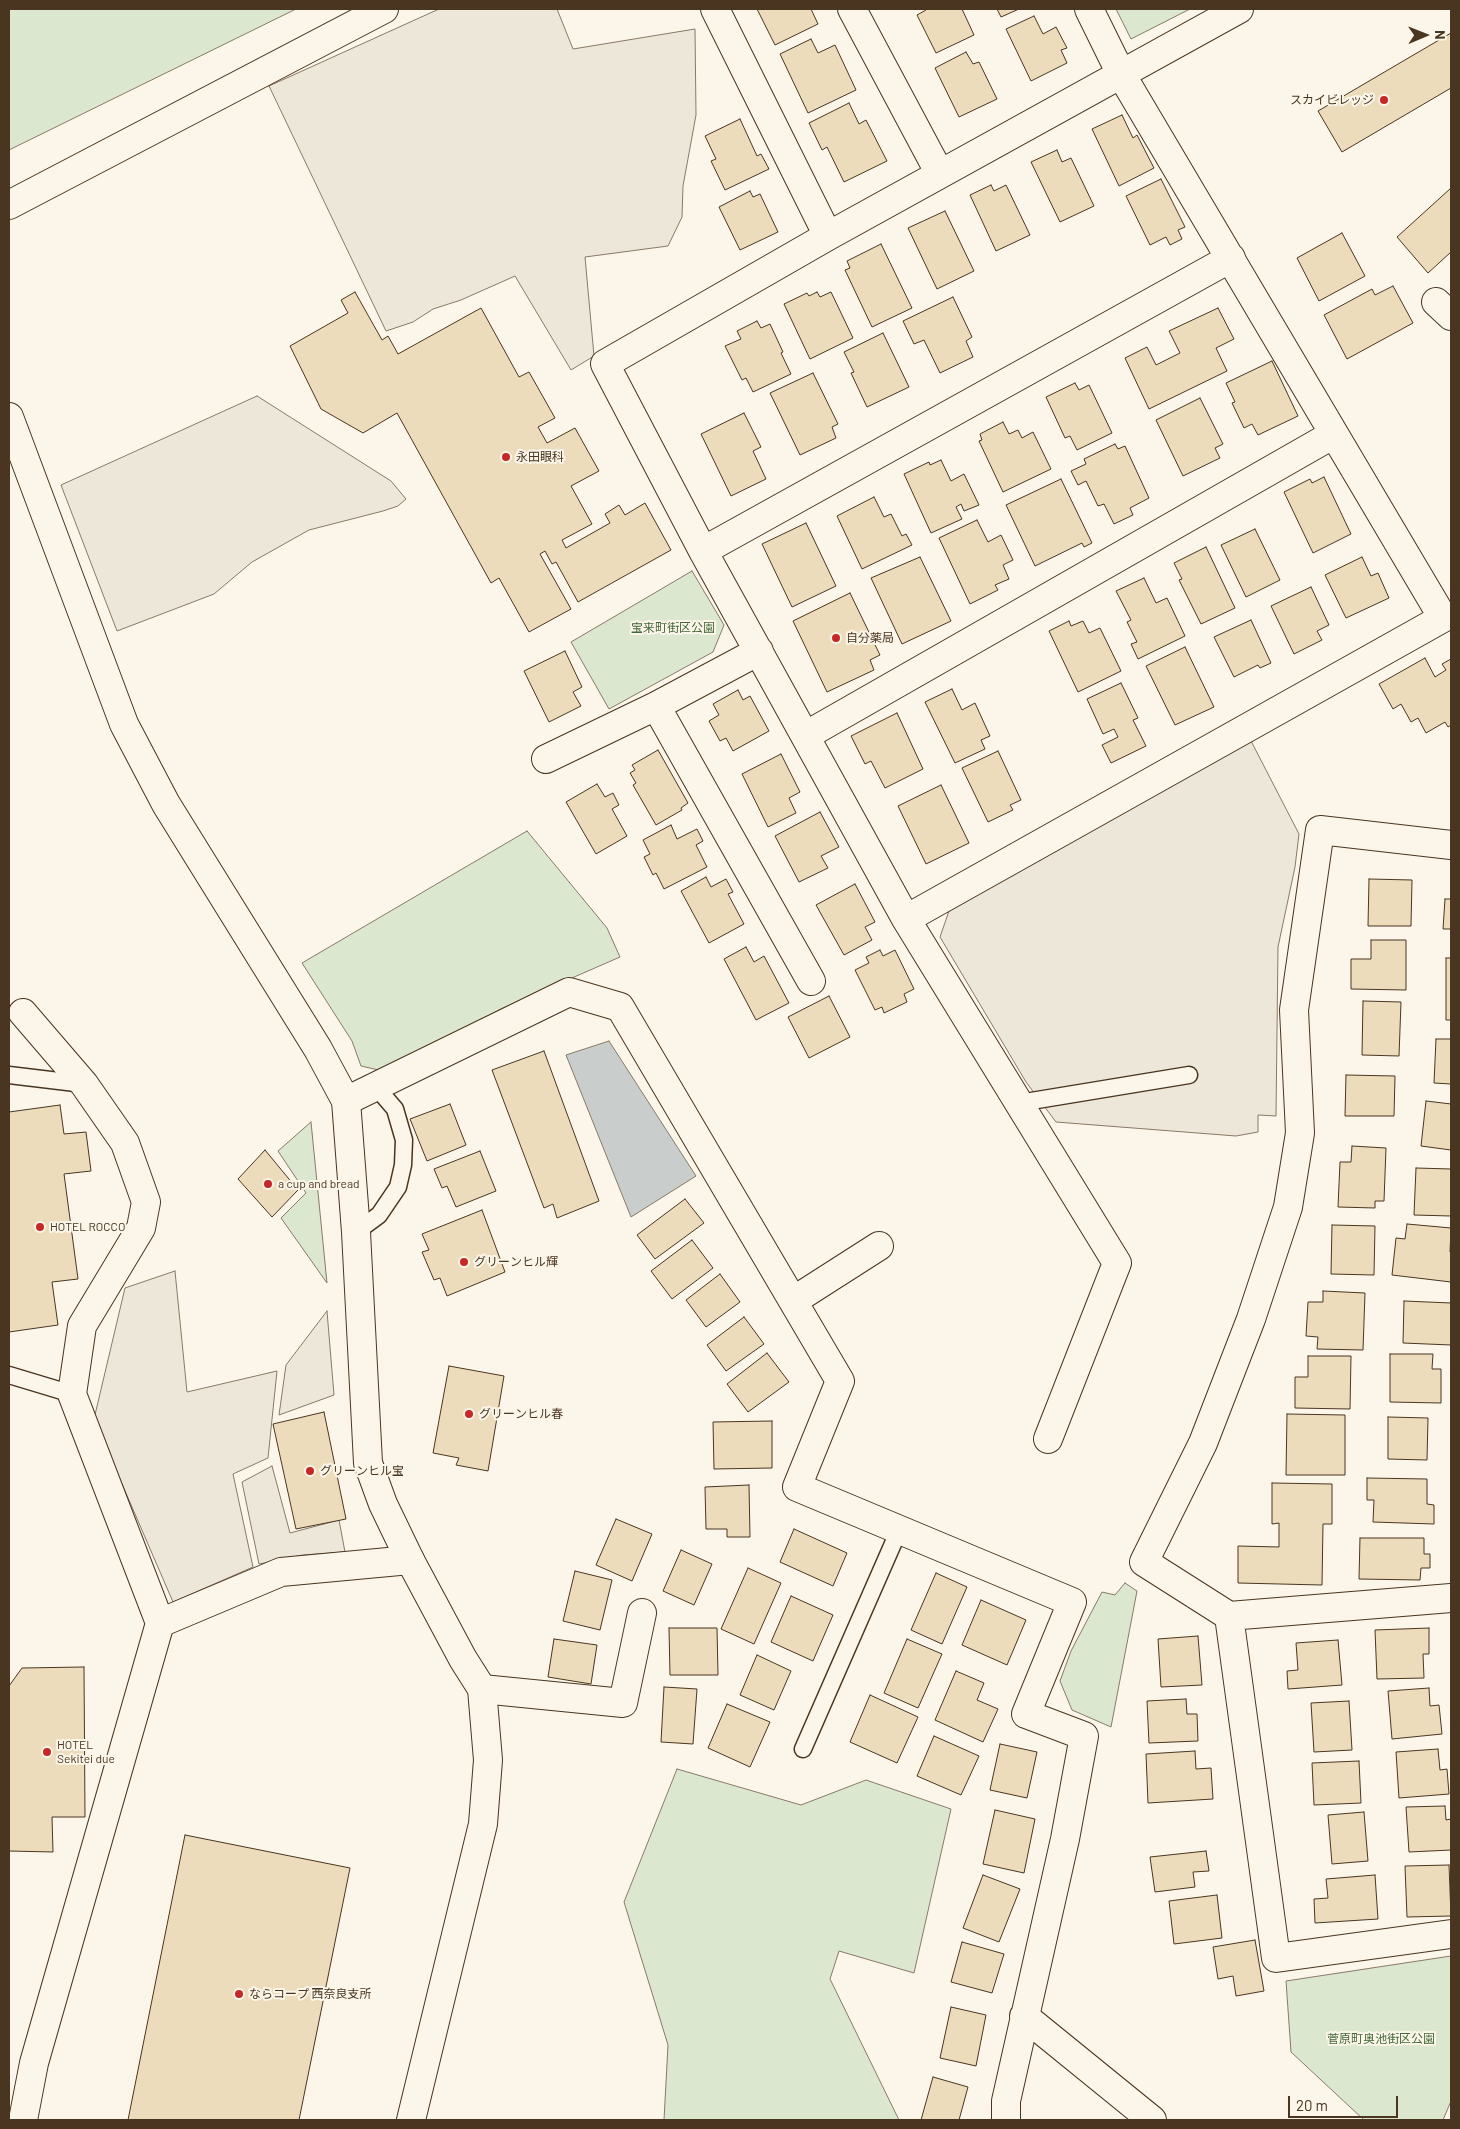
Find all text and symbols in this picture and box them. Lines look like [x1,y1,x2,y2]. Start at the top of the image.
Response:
north arrow [1400,10,1450,60]
text: N [1432,30,1449,40]
place label: スカイビレッジ [1290,93,1374,107]
marker: スカイビレッジ [1378,94,1390,106]
place label: 永田眼科 [516,450,564,464]
marker: 永田眼科 [500,451,512,463]
park label: 宝来町街区公園 [631,621,715,635]
place label: 自分薬局 [846,631,894,645]
marker: 自分薬局 [830,632,842,644]
place label: a cup and bread [278,1177,360,1191]
marker: a cup and bread [262,1178,274,1190]
place label: HOTEL ROCCO [50,1220,125,1234]
marker: HOTEL ROCCO [34,1221,46,1233]
place label: グリーンヒル輝 [474,1255,558,1269]
marker: グリーンヒル輝 [458,1256,470,1268]
place label: グリーンヒル春 [479,1407,563,1421]
marker: グリーンヒル春 [463,1408,475,1420]
place label: グリーンヒル宝 [320,1464,404,1478]
marker: グリーンヒル宝 [304,1465,316,1477]
place label: HOTEL Sekitei due [57,1738,115,1766]
marker: HOTEL Sekitei due [41,1746,53,1758]
place label: ならコープ 西奈良支所 [249,1987,371,2001]
marker: ならコープ 西奈良支所 [233,1988,245,2000]
park label: 菅原町奥池街区公園 [1327,2032,1435,2046]
scale bar [1290,2086,1400,2118]
text: 20 m [1296,2096,1328,2114]

